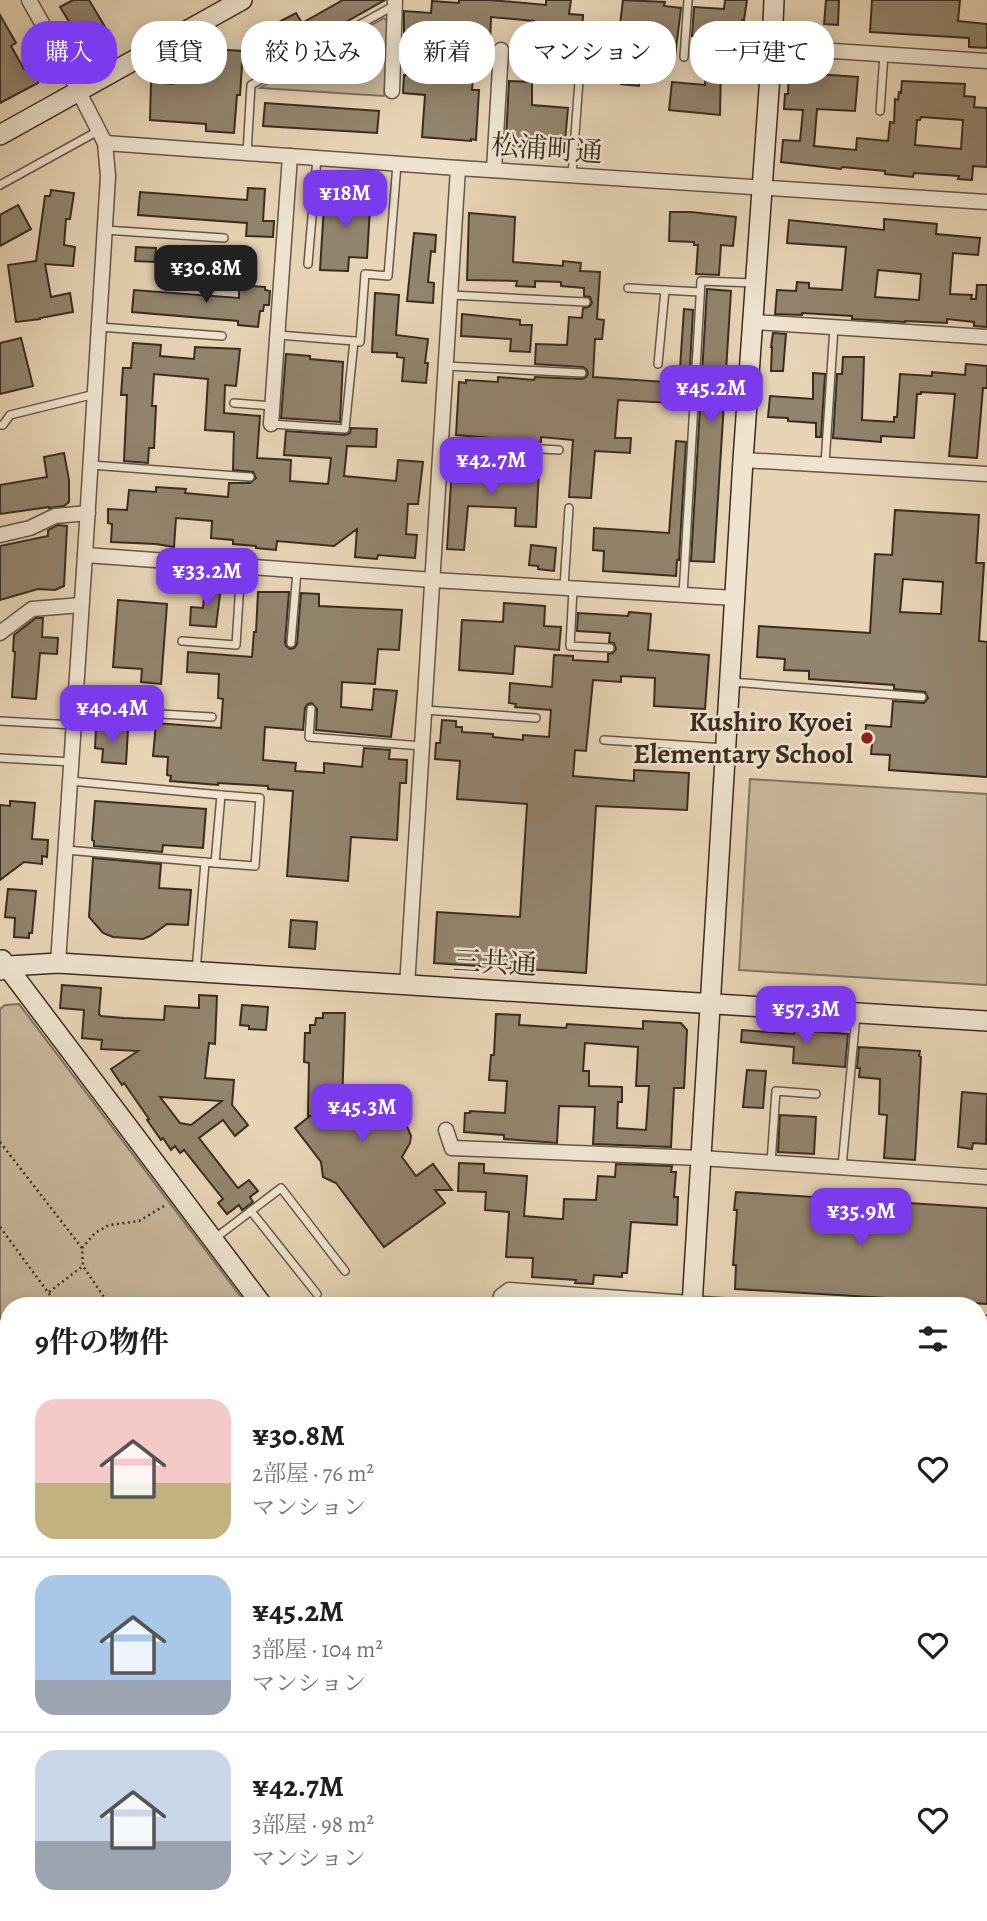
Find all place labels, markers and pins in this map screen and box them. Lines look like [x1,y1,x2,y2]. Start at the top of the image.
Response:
pin: ¥18M [304,170,386,230]
pin: ¥30.8M [149,246,263,305]
pin: ¥45.2M [654,366,768,425]
pin: ¥42.7M [434,438,548,497]
pin: ¥33.2M [150,548,264,608]
pin: ¥40.4M [55,686,169,745]
place label: Kushiro Kyoei Elementary School [633,703,854,773]
marker: Kushiro Kyoei Elementary School [859,730,875,746]
pin: ¥57.3M [749,986,863,1046]
pin: ¥45.3M [305,1084,419,1144]
pin: ¥35.9M [804,1188,918,1248]

